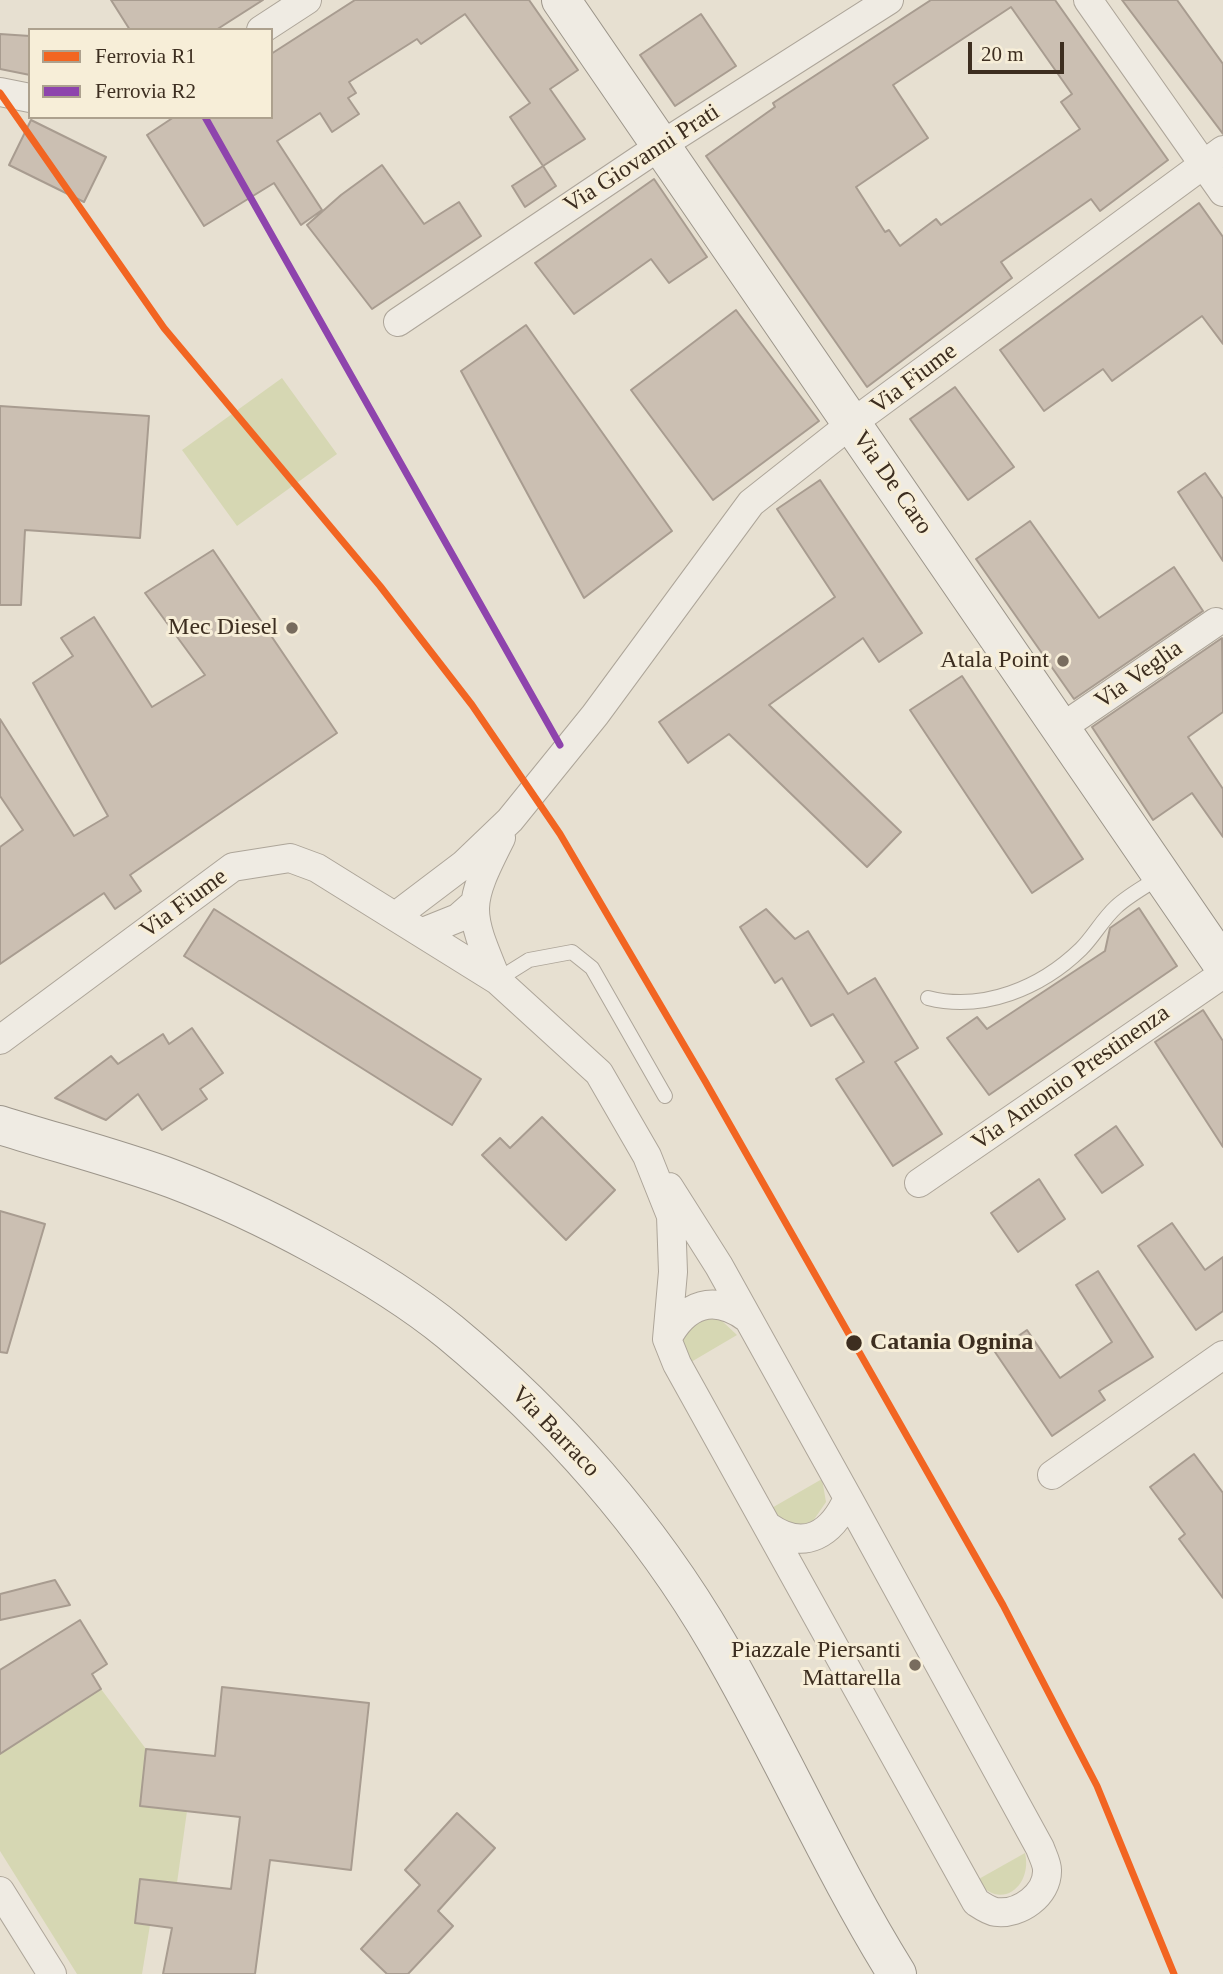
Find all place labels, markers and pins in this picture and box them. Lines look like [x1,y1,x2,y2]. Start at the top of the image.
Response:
place label: Mec Diesel [168,614,278,642]
marker: Mec Diesel [284,620,300,636]
place label: Atala Point [940,647,1049,675]
marker: Atala Point [1055,653,1071,669]
place label: Catania Ognina [870,1329,1033,1357]
marker: Catania Ognina [844,1333,864,1353]
place label: Piazzale Piersanti Mattarella [731,1637,901,1693]
marker: Piazzale Piersanti Mattarella [907,1657,923,1673]

